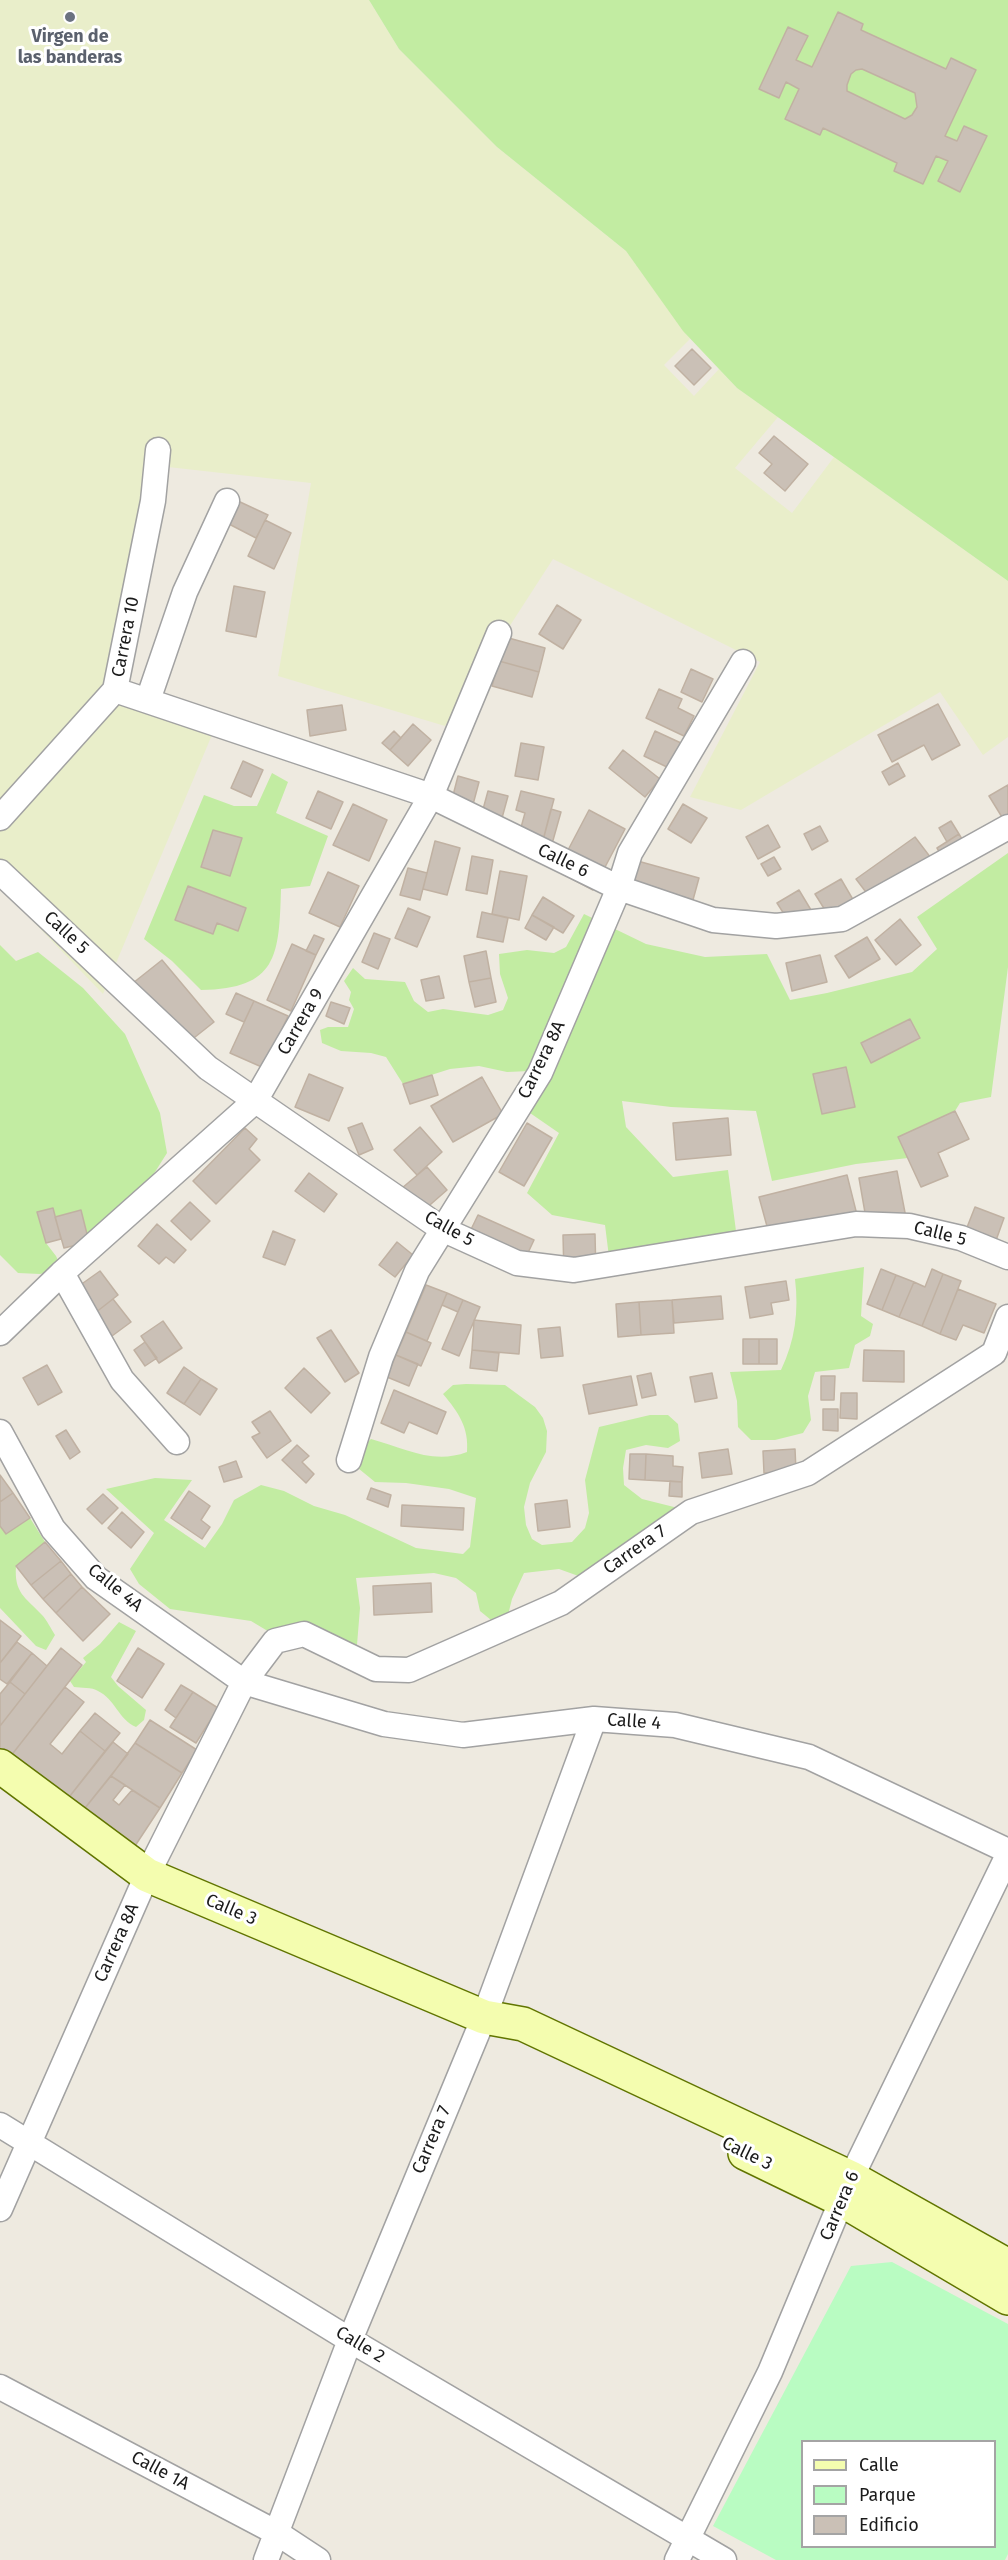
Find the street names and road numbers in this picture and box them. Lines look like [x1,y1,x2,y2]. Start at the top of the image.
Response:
street label: Carrera 10 [108,595,144,679]
street label: Calle 6 [534,839,592,883]
street label: Calle 5 [39,907,93,959]
street label: Carrera 9 [273,985,329,1059]
street label: Carrera 8A [514,1018,570,1102]
street label: Calle 5 [420,1207,478,1251]
street label: Calle 5 [911,1217,969,1251]
street label: Carrera 7 [599,1521,671,1579]
street label: Calle 4A [83,1559,147,1617]
street label: Calle 4 [606,1709,662,1735]
street label: Calle 3 [202,1890,260,1930]
street label: Carrera 8A [90,1900,144,1986]
street label: Carrera 7 [408,2103,456,2177]
street label: Calle 3 [718,2133,776,2175]
street label: Carrera 6 [816,2168,864,2244]
street label: Calle 2 [332,2322,388,2368]
street label: Calle 1A [127,2447,193,2495]

